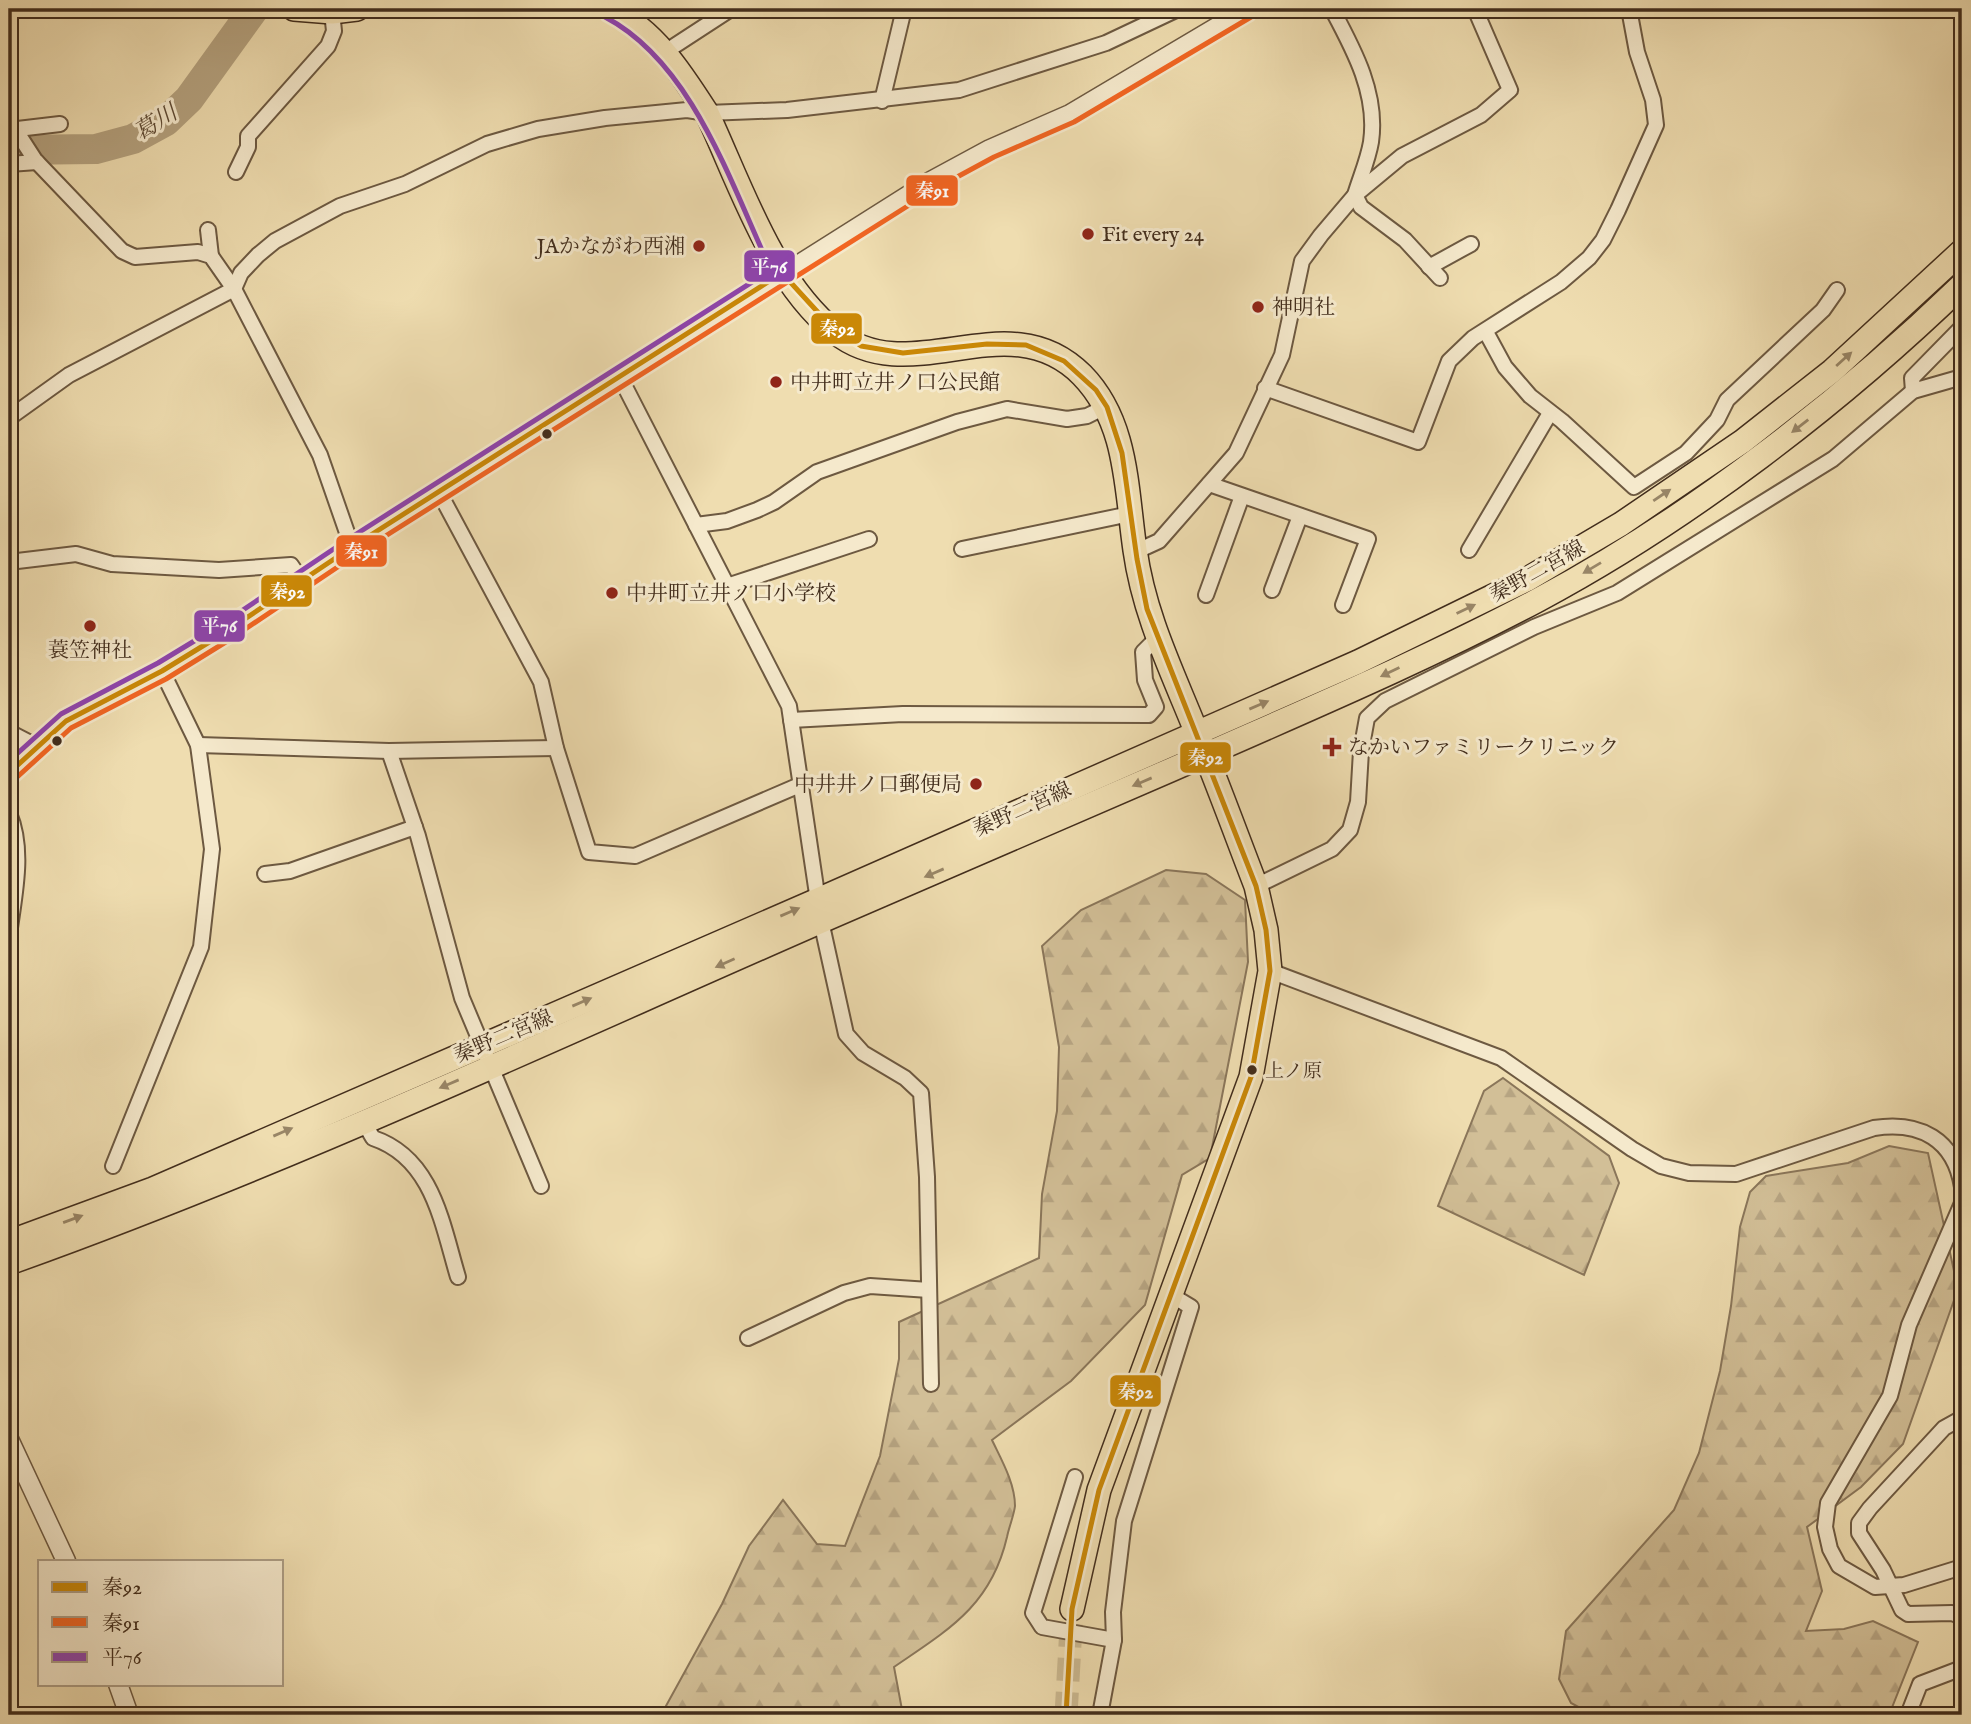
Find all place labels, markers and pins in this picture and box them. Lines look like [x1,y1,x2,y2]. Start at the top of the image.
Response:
place label: Fit every 24 [1102,222,1205,249]
marker: Fit every 24 [1080,226,1096,242]
place label: JAかながわ西湘 [535,234,685,261]
marker: JAかながわ西湘 [691,238,707,254]
place label: 神明社 [1272,295,1335,322]
marker: 神明社 [1250,299,1266,315]
place label: 中井町立井ノ口公民館 [790,370,1000,397]
marker: 中井町立井ノ口公民館 [768,374,784,390]
unlabelled marker [540,427,554,441]
place label: 中井町立井ノ口小学校 [626,581,836,608]
marker: 中井町立井ノ口小学校 [604,585,620,601]
marker: 蓑笠神社 [82,618,98,634]
place label: 蓑笠神社 [48,638,132,665]
unlabelled marker [50,734,64,748]
place label: なかいファミリークリニック [1348,735,1619,762]
marker: なかいファミリークリニック [1322,737,1342,757]
place label: 中井井ノ口郵便局 [794,772,962,799]
marker: 中井井ノ口郵便局 [968,776,984,792]
place label: 上ノ原 [1265,1060,1322,1084]
marker: 上ノ原 [1245,1063,1259,1077]

